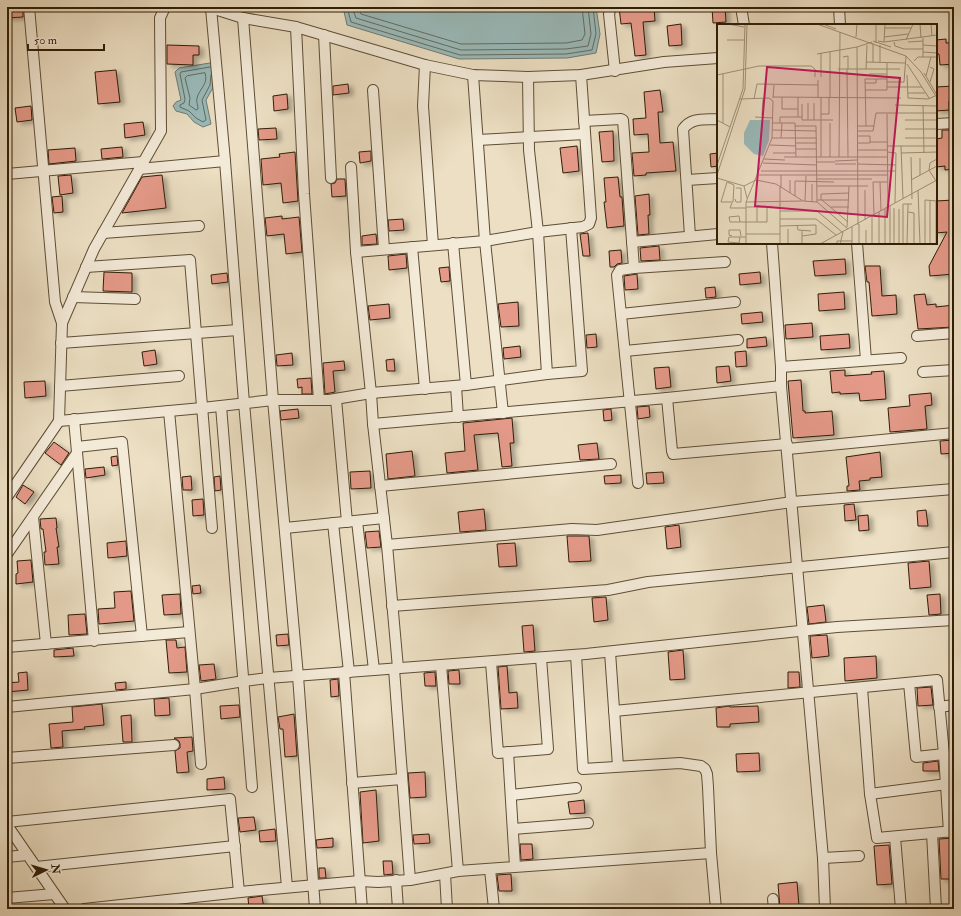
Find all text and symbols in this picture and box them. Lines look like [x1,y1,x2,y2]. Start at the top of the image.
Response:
inset map [717,24,937,244]
scale bar [28,26,104,52]
text: 50 m [34,33,58,48]
north arrow [26,850,66,890]
text: N [48,863,62,876]

